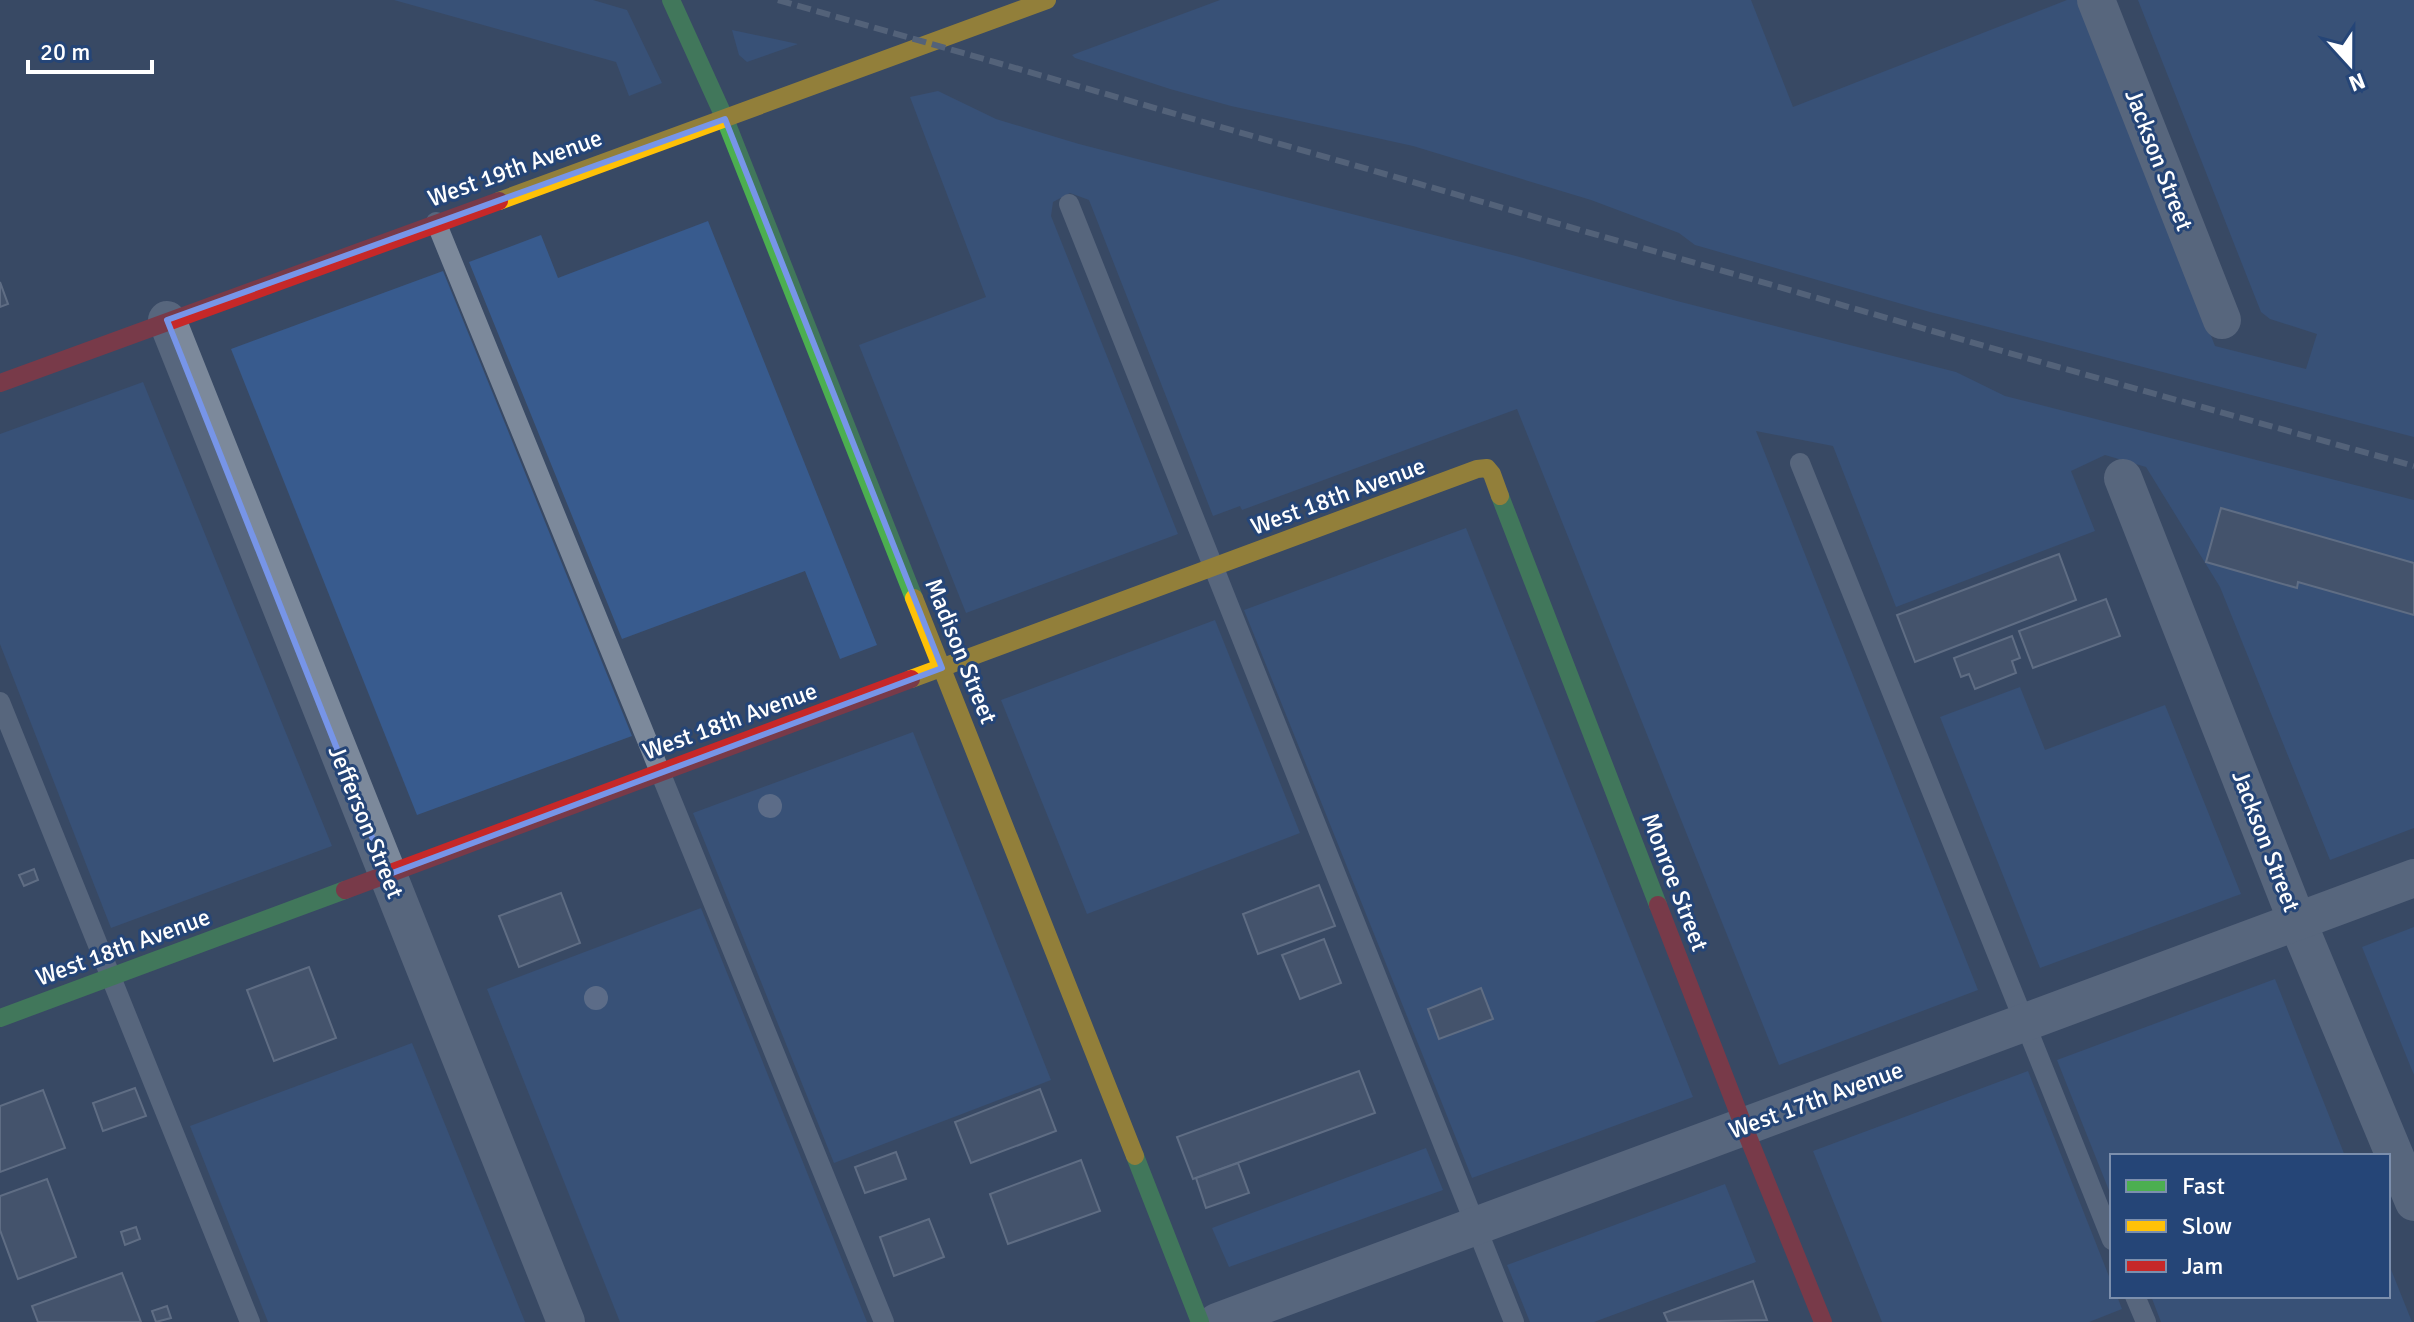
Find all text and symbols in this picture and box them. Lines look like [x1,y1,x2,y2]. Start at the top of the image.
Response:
scale bar [28,24,152,74]
north arrow [2310,24,2390,104]
text: 20 m [40,37,90,67]
text: N [2345,67,2369,98]
street label: Jackson Street [2118,85,2200,235]
street label: West 19th Avenue [424,123,606,213]
street label: West 18th Avenue [1247,451,1429,541]
street label: Madison Street [918,574,1004,728]
street label: West 18th Avenue [639,676,821,766]
street label: Jefferson Street [322,741,410,903]
street label: Jackson Street [2225,766,2307,916]
street label: Monroe Street [1635,809,1715,955]
street label: West 18th Avenue [32,902,214,992]
street label: West 17th Avenue [1725,1055,1907,1145]
legend [2110,1154,2390,1298]
text: Fast [2182,1171,2225,1201]
text: Slow [2182,1211,2232,1241]
text: Jam [2182,1251,2223,1281]

